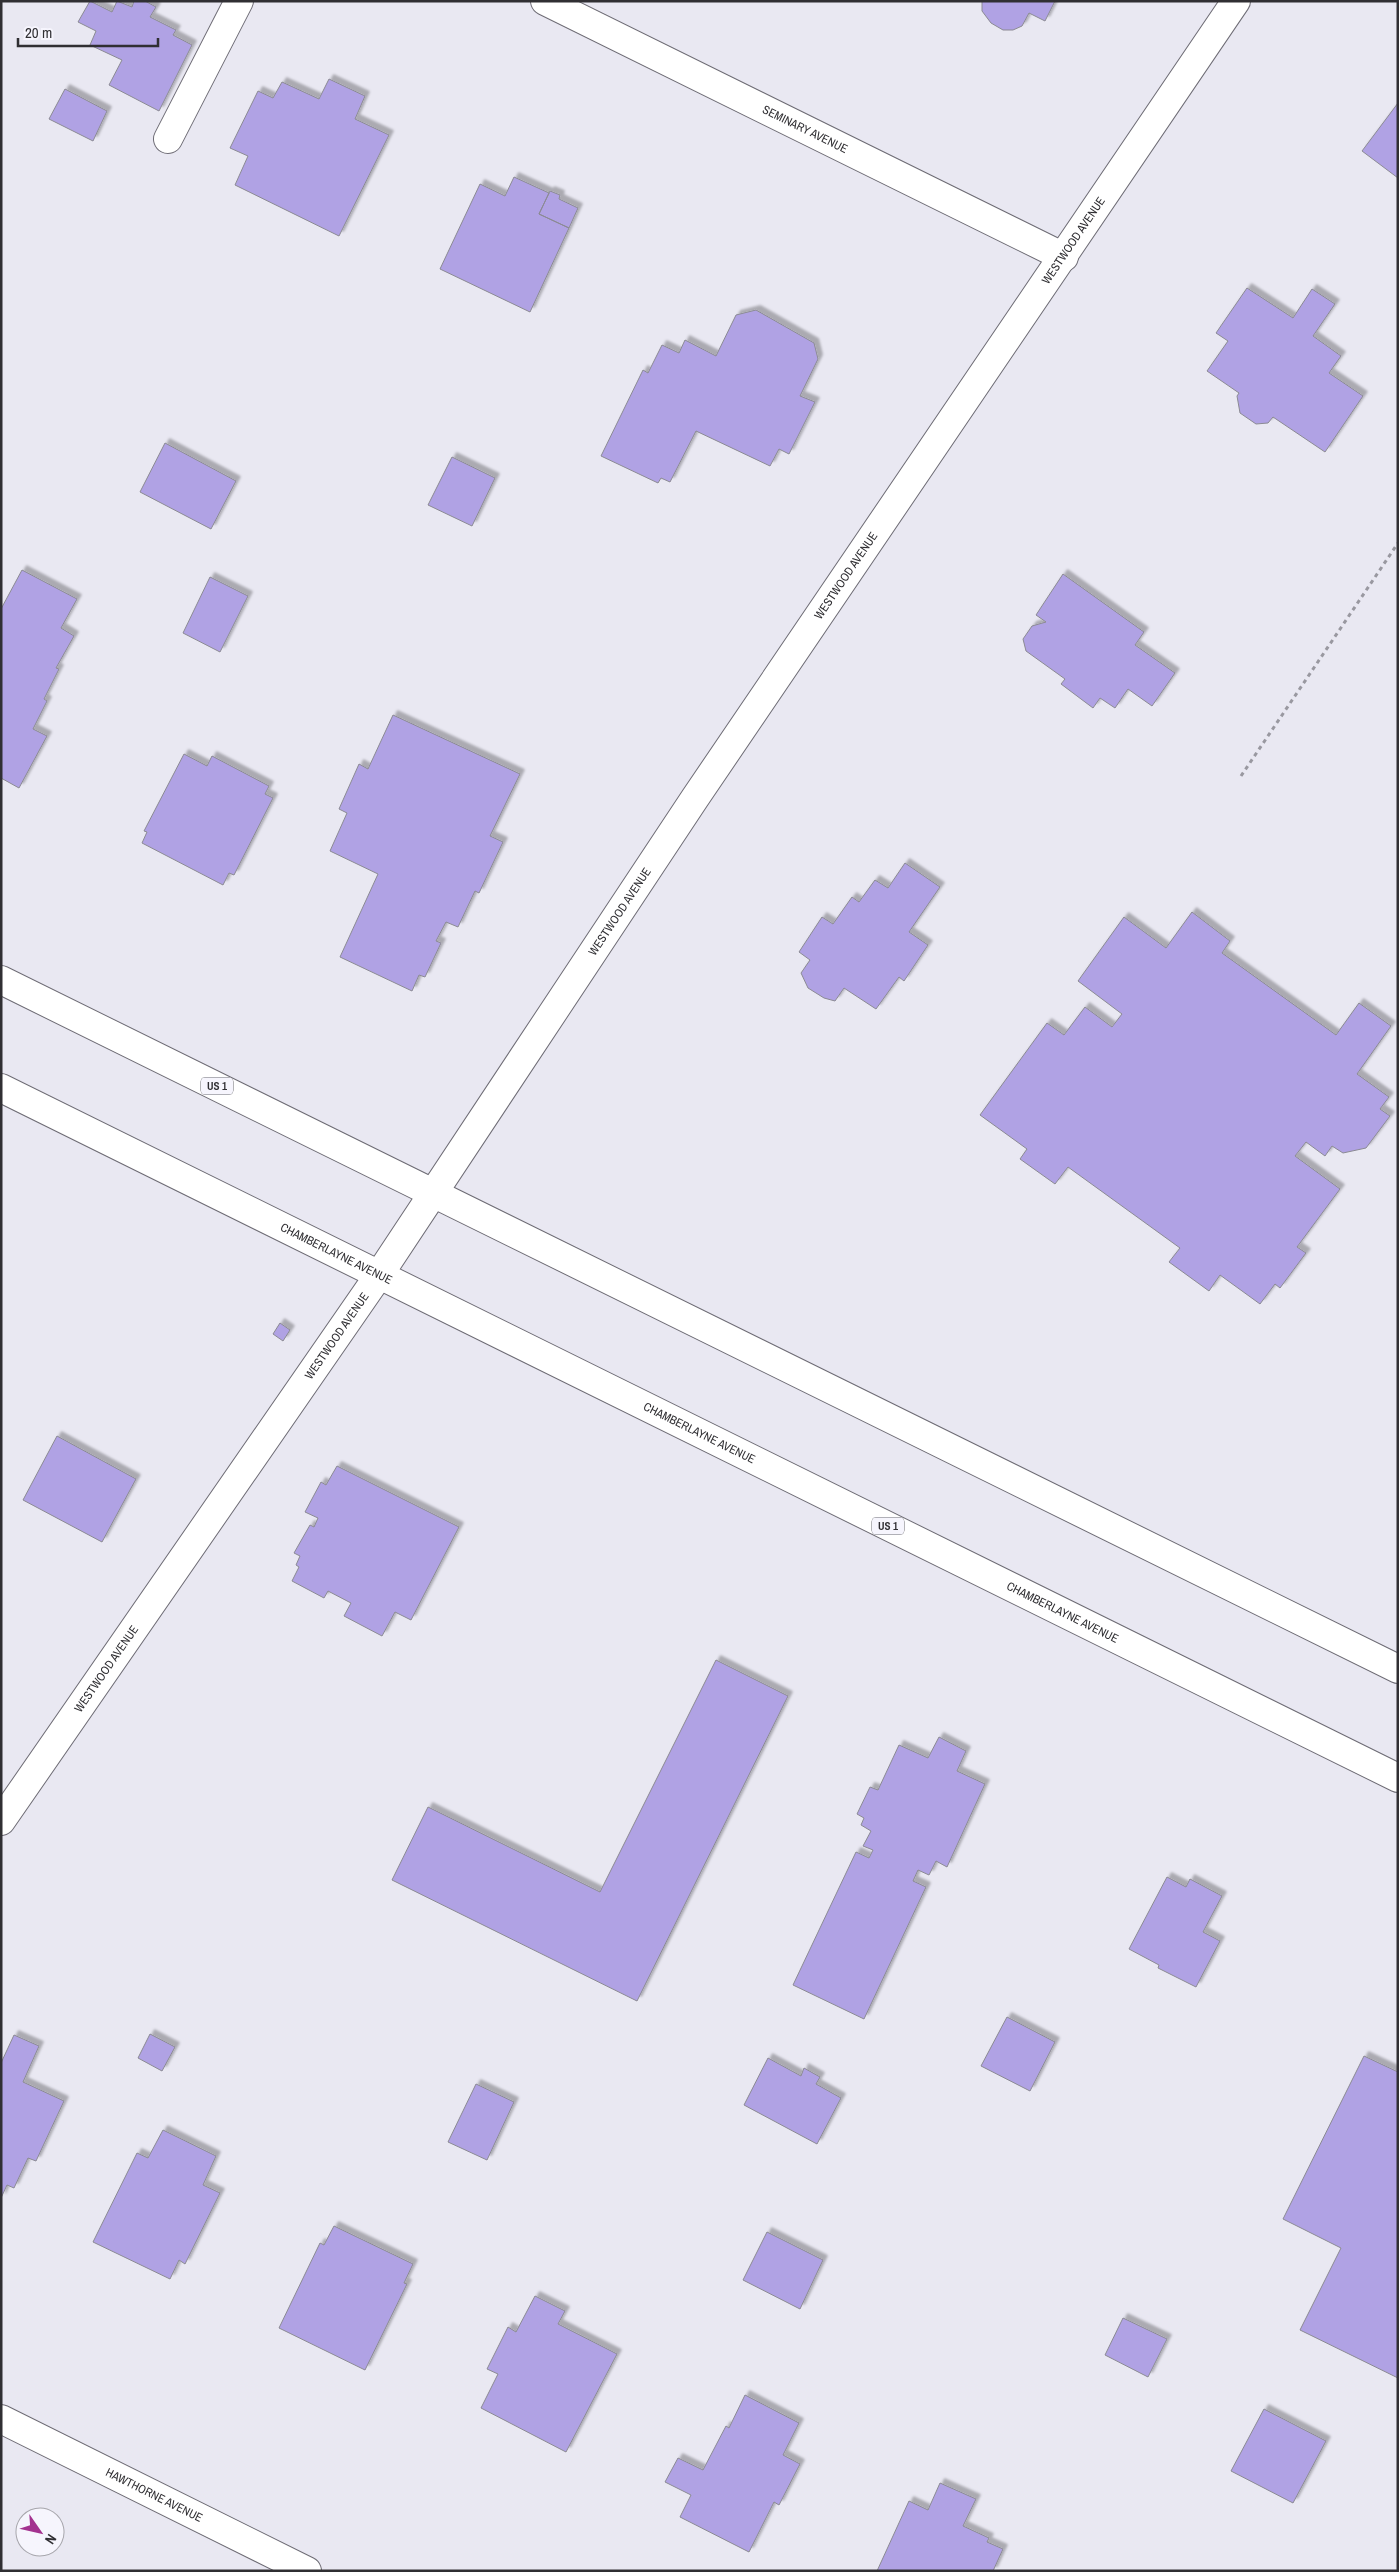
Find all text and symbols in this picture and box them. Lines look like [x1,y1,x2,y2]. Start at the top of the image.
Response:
scale bar [18,15,158,47]
text: 20 m [25,22,52,43]
street label: SEMINARY AVENUE [760,102,850,157]
street label: WESTWOOD AVENUE [1038,194,1109,287]
street label: WESTWOOD AVENUE [811,529,881,622]
street label: WESTWOOD AVENUE [585,865,655,959]
road number: US 1 [201,1078,233,1094]
street label: CHAMBERLAYNE AVENUE [278,1219,395,1288]
street label: WESTWOOD AVENUE [301,1289,372,1382]
street label: CHAMBERLAYNE AVENUE [641,1399,758,1467]
road number: US 1 [872,1518,904,1534]
street label: CHAMBERLAYNE AVENUE [1004,1578,1121,1647]
street label: WESTWOOD AVENUE [71,1622,142,1715]
street label: HAWTHORNE AVENUE [103,2464,205,2526]
north arrow [15,2507,65,2557]
text: N [41,2531,61,2548]

